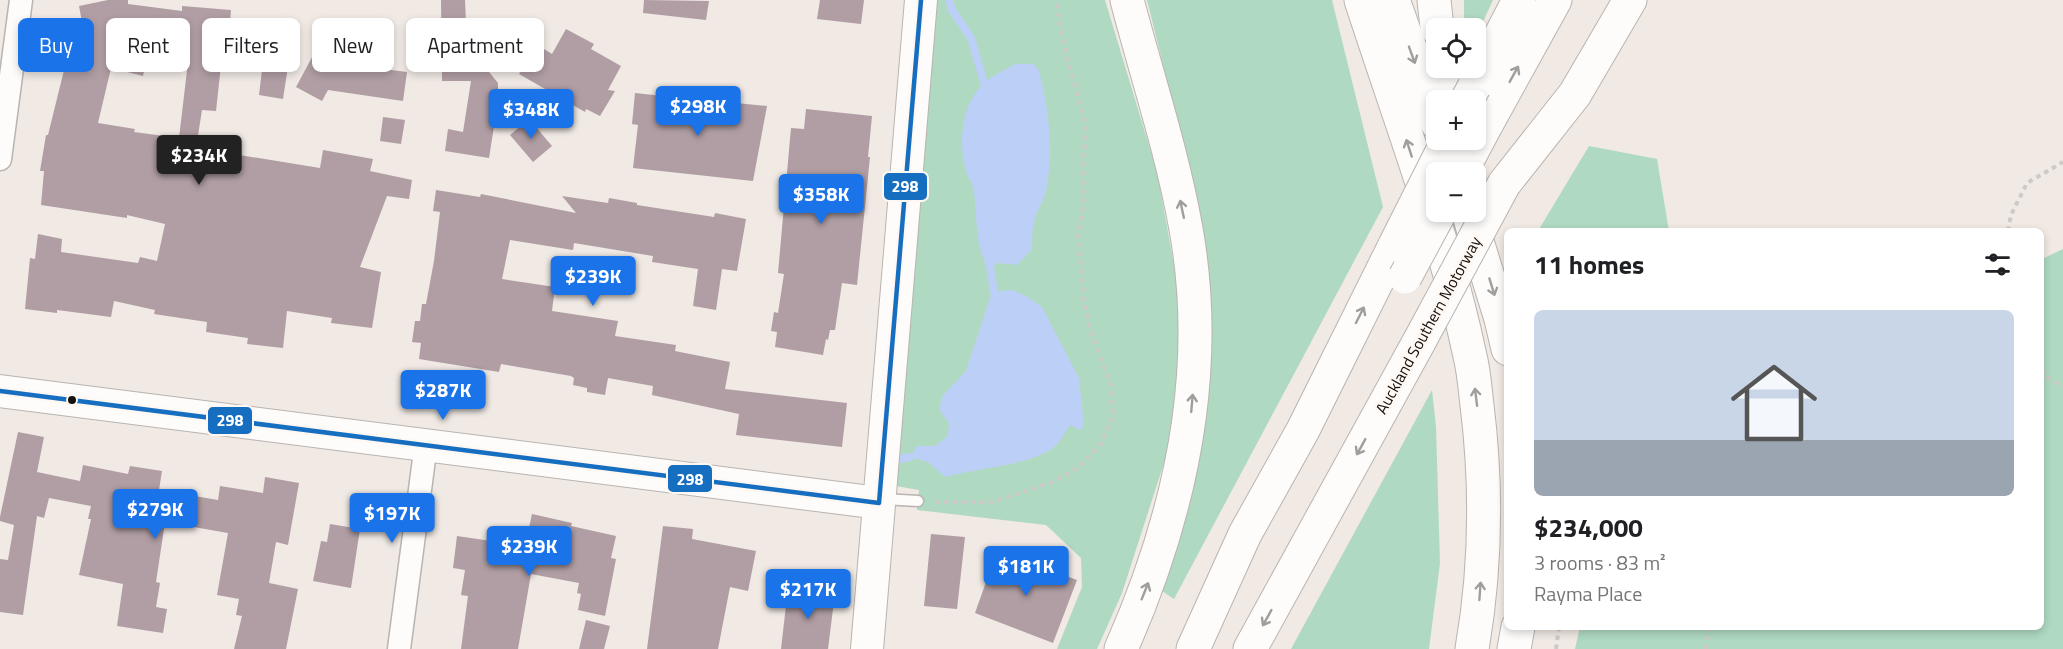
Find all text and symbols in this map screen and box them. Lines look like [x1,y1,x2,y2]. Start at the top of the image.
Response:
chip: Buy [18,18,94,72]
chip: Rent [106,18,190,72]
chip: Filters [202,18,300,72]
chip: New [312,18,394,72]
chip: Apartment [406,18,544,72]
map controls [1426,18,1486,222]
button: locate [1426,18,1486,78]
one-way arrow [1408,45,1419,64]
one-way arrow [1508,66,1520,83]
pin: $298K [656,86,740,137]
pin: $348K [489,89,573,140]
text: $298K [670,90,726,121]
button: + [1426,90,1486,150]
text: $348K [503,93,559,124]
pin: $234K [157,135,241,186]
text: $234K [171,139,227,170]
one-way arrow [1403,139,1414,158]
button: − [1426,162,1486,222]
line badge: 298 [883,172,928,201]
pin: $358K [779,174,863,225]
text: 298 [892,174,918,198]
text: $358K [793,178,849,209]
one-way arrow [1175,200,1187,219]
street label: Auckland Southern Motorway [1369,232,1487,418]
text: 11 homes [1534,245,1644,284]
icon: filters [1981,248,2014,281]
pin: $239K [551,256,635,307]
text: $239K [565,260,621,291]
one-way arrow [1487,278,1498,297]
one-way arrow [1354,307,1366,324]
icon: home [1720,349,1828,457]
pin: $287K [401,370,485,421]
text: $287K [415,374,471,405]
one-way arrow [1470,387,1481,407]
one-way arrow [1187,393,1198,413]
unlabelled marker [66,394,78,406]
line badge: 298 [207,406,253,435]
text: 298 [217,408,243,432]
one-way arrow [1355,438,1367,455]
line badge: 298 [667,464,713,493]
text: 298 [677,467,703,491]
pin: $279K [113,489,197,540]
text: $279K [127,493,183,524]
pin: $197K [350,493,434,544]
text: $197K [364,497,420,528]
text: $234,000 [1534,508,1643,547]
pin: $239K [487,526,571,577]
text: $239K [501,530,557,561]
pin: $181K [984,546,1068,597]
text: 3 rooms · 83 m² [1534,547,1666,578]
text: $181K [998,550,1054,581]
pin: $217K [766,569,850,620]
text: $217K [780,573,836,604]
text: Rayma Place [1534,578,1642,609]
one-way arrow [1474,582,1485,602]
one-way arrow [1140,583,1151,601]
one-way arrow [1261,608,1272,626]

